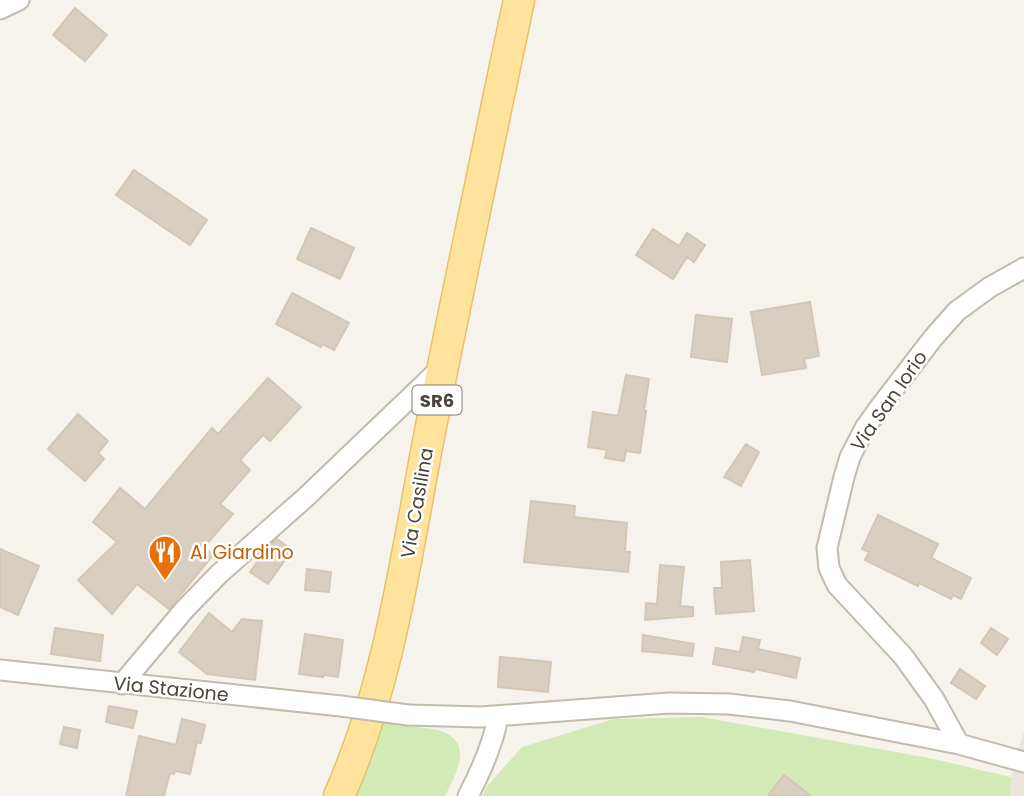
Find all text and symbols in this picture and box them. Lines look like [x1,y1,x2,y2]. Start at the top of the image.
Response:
street label: Via San Iorio [844,345,934,457]
road number: SR6 [412,386,462,414]
street label: Via Casilina [394,446,440,560]
restaurant icon: Al Giardino [146,533,184,582]
place label: Al Giardino [190,539,294,566]
street label: Via Stazione [112,670,230,708]

